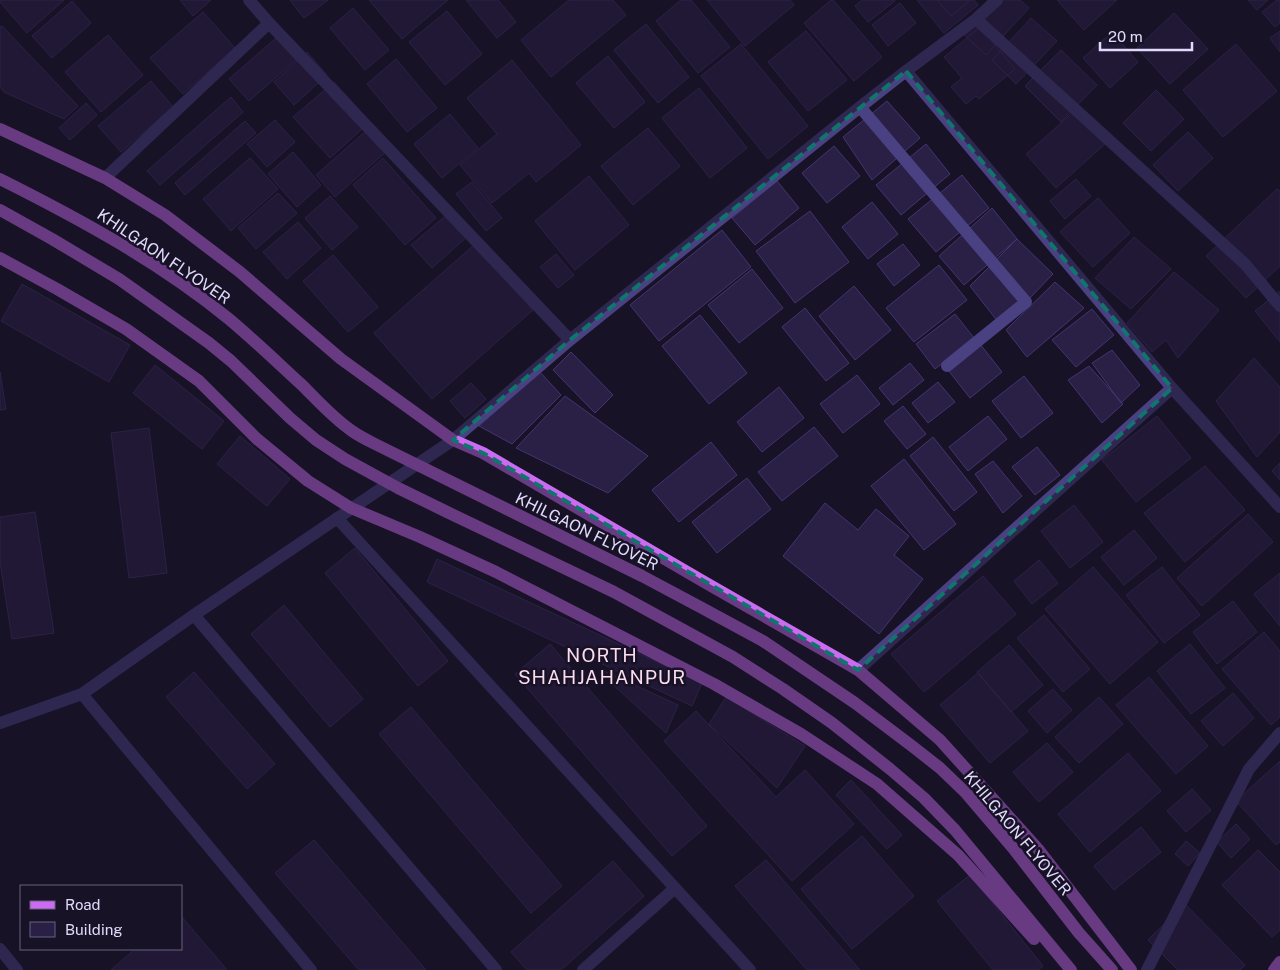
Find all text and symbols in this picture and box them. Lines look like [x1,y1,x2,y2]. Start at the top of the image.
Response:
scale bar [1100,20,1192,52]
text: 20 m [1108,28,1143,45]
street label: KHILGAON FLYOVER [94,205,234,308]
street label: KHILGAON FLYOVER [512,489,661,574]
district label: NORTH SHAHJAHANPUR [518,644,686,688]
street label: KHILGAON FLYOVER [960,767,1075,899]
legend [20,885,182,950]
text: Road [65,896,101,913]
text: Building [65,921,123,938]

